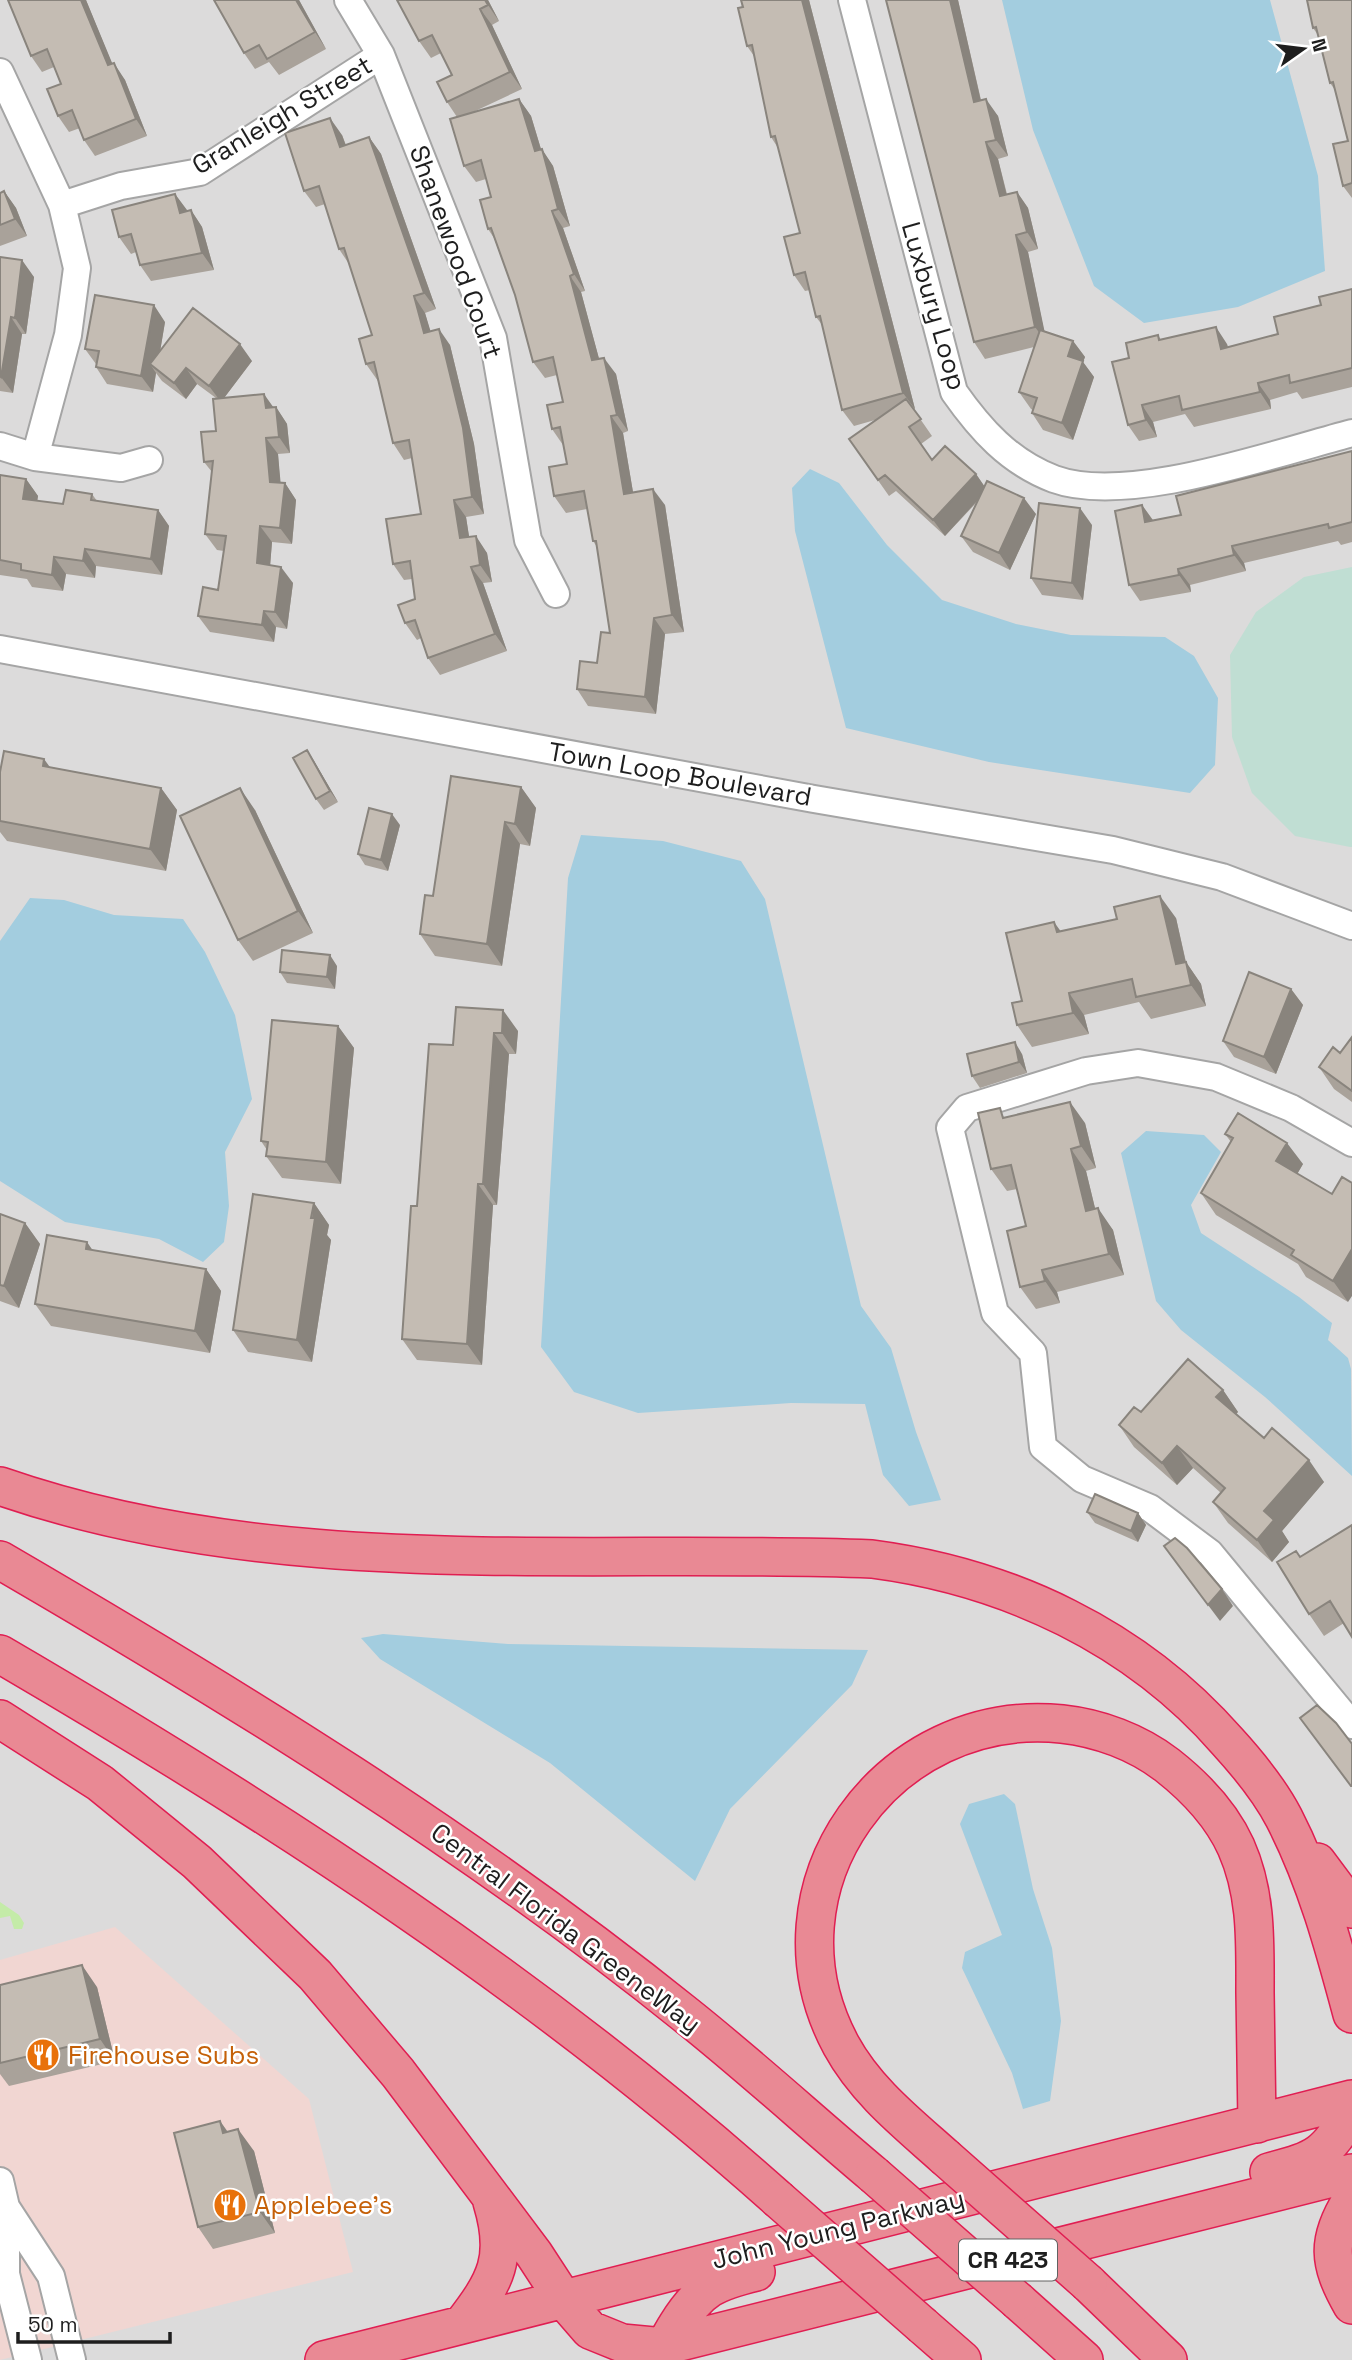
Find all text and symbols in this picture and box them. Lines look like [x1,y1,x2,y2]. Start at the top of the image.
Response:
north arrow [1268,14,1338,84]
text: N [1305,36,1333,54]
street label: Granleigh Street [186,48,378,182]
street label: Shanewood Court [402,141,510,363]
street label: Luxbury Loop [894,218,974,394]
street label: Town Loop Boulevard [546,734,814,814]
street label: Central Florida GreeneWay [424,1815,708,2041]
restaurant icon: Firehouse Subs [24,2036,62,2074]
place label: Firehouse Subs [68,2038,259,2072]
street label: John Young Parkway [708,2181,968,2277]
restaurant icon: Applebee's [211,2186,249,2224]
place label: Applebee's [254,2188,392,2222]
road number: CR 423 [959,2239,1057,2280]
scale bar [18,2300,170,2344]
text: 50 m [28,2311,78,2338]

